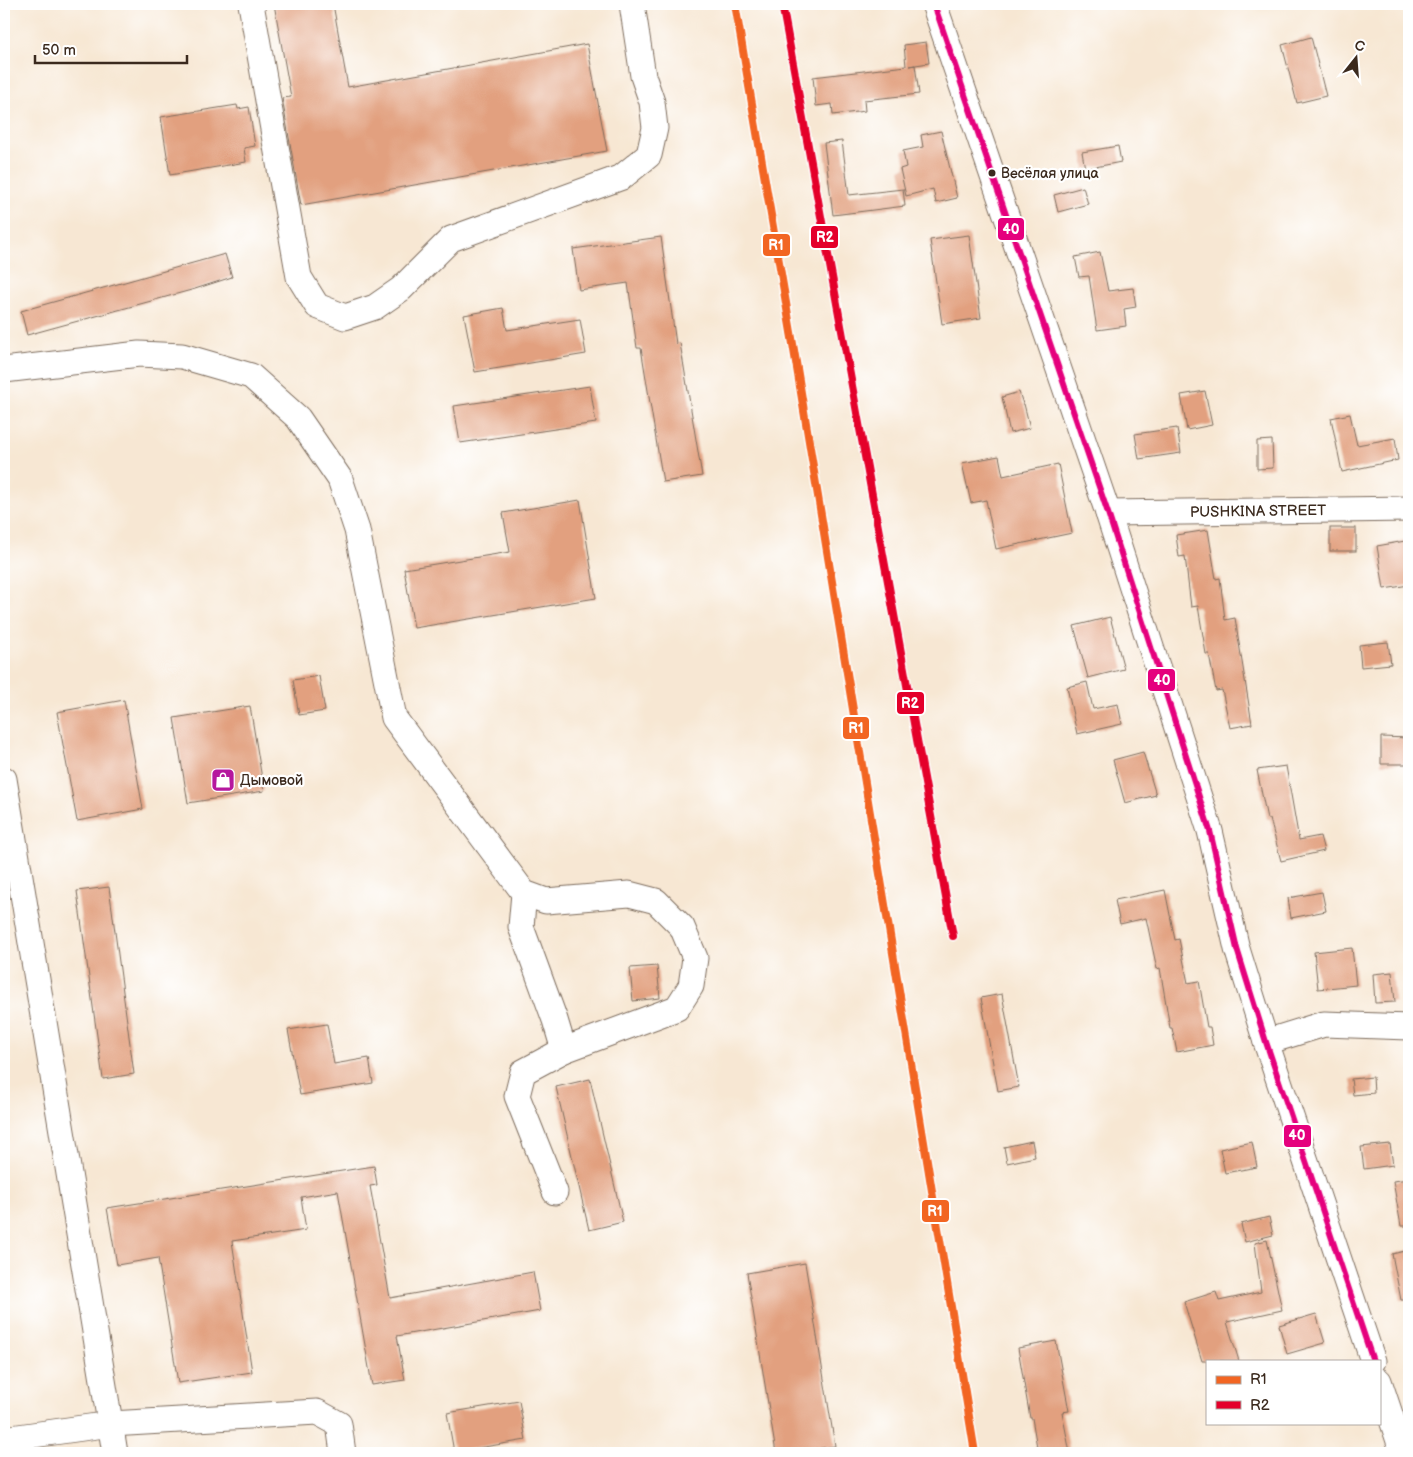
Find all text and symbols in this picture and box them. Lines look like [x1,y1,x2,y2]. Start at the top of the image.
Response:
scale bar [35,32,188,64]
north arrow [1330,32,1380,82]
text: С [1353,36,1367,56]
text: 50 m [42,41,76,60]
place label: Весёлая улица [1001,165,1100,182]
marker: Весёлая улица [987,168,997,178]
line badge: 40 [997,217,1025,241]
text: 40 [1003,221,1020,238]
line badge: R2 [810,225,839,249]
text: R2 [816,229,835,246]
line badge: R1 [762,233,791,257]
text: R1 [768,237,784,254]
street label: PUSHKINA STREET [1190,501,1326,521]
line badge: 40 [1147,668,1176,692]
text: 40 [1154,672,1171,689]
line badge: R2 [896,691,925,715]
text: R2 [901,695,920,712]
line badge: R1 [842,716,870,740]
text: R1 [848,720,864,737]
shop icon: Дымовой [210,767,236,793]
place label: Дымовой [240,771,303,790]
line badge: 40 [1283,1124,1312,1148]
text: 40 [1289,1127,1306,1144]
line badge: R1 [921,1199,950,1223]
text: R1 [927,1203,943,1220]
legend [1206,1360,1380,1424]
text: R1 [1250,1370,1266,1389]
text: R2 [1250,1396,1270,1415]

